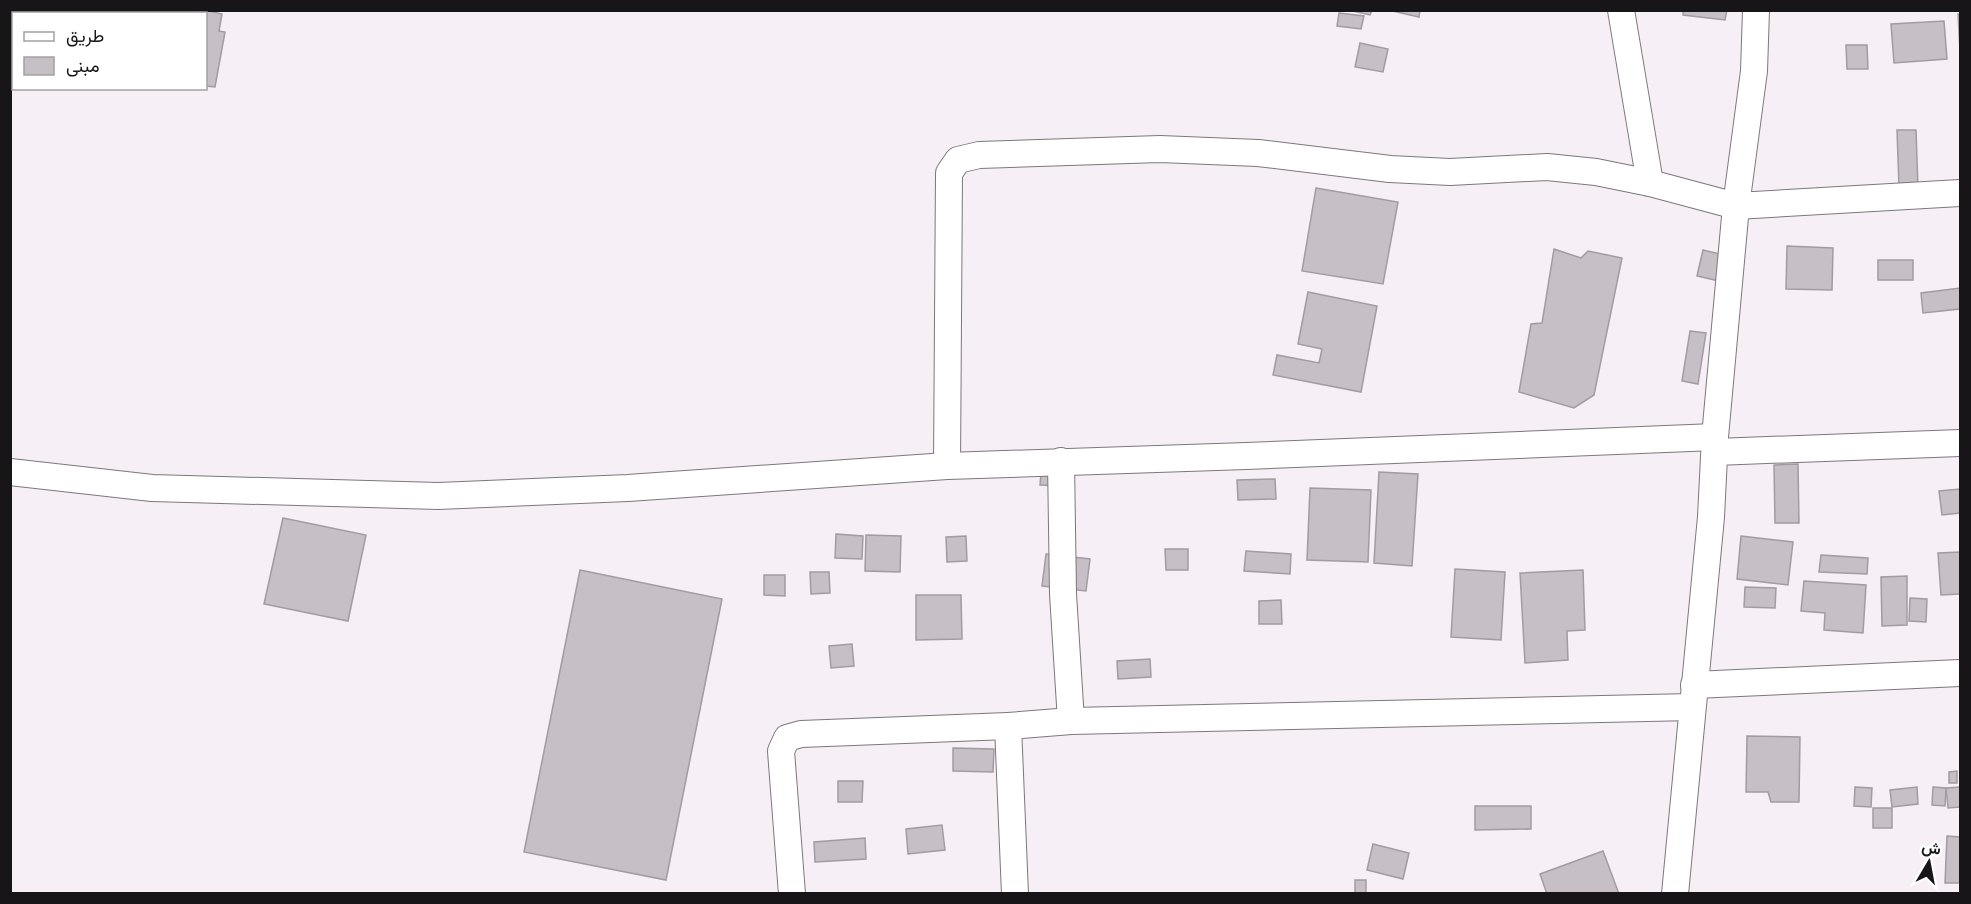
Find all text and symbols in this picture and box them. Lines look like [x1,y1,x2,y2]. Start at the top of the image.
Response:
legend [12,12,207,90]
text: طريق [66,26,104,47]
text: مبنى [66,56,100,77]
north arrow [1899,832,1959,892]
text: ش [1920,838,1942,859]

